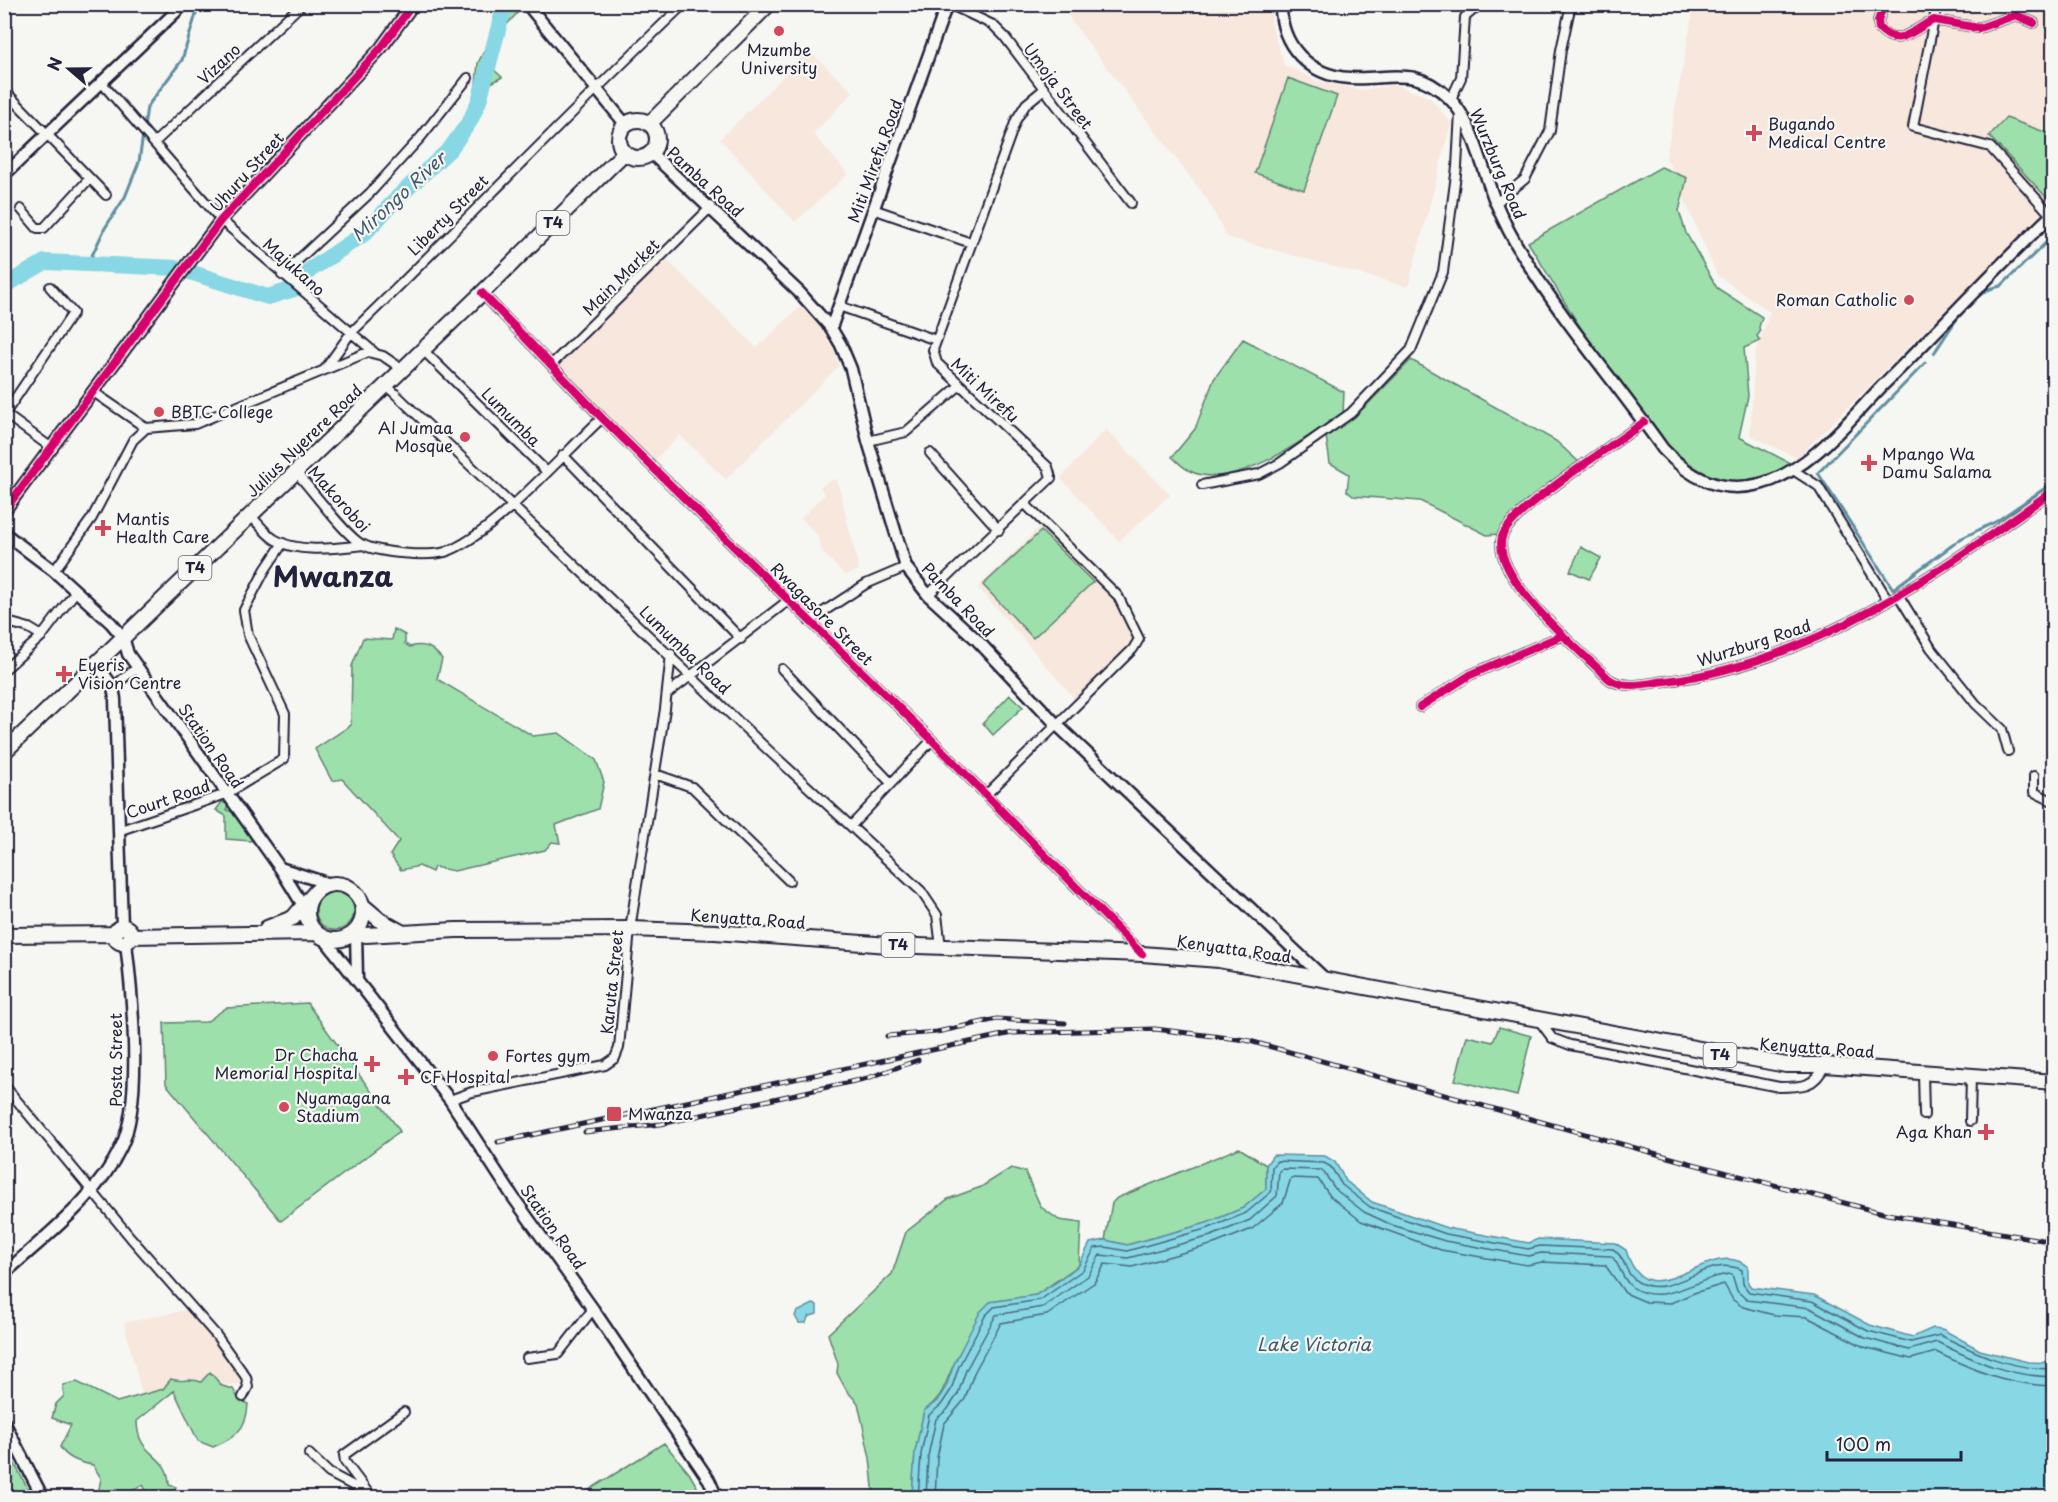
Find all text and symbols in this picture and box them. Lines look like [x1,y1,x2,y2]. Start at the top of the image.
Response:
marker: Mzumbe University [772,24,786,38]
street label: Vizano [191,37,245,89]
place label: Mzumbe University [741,37,817,79]
street label: Umoja Street [1018,37,1100,134]
north arrow [39,39,99,99]
text: N [41,53,67,74]
street label: Miti Mirefu Road [841,96,908,226]
street label: Wurzburg Road [1465,105,1533,223]
place label: Bugando Medical Centre [1768,111,1886,153]
marker: Bugando Medical Centre [1745,124,1763,142]
street label: Uhuru Street [204,126,289,217]
street label: Pamba Road [662,140,749,222]
water label: Mirongo River [345,143,453,247]
street label: Liberty Street [401,168,494,260]
road number: T4 [536,211,570,235]
street label: Majukano [258,232,331,301]
street label: Main Market [576,232,665,320]
place label: Roman Catholic [1776,287,1897,311]
marker: Roman Catholic [1902,293,1916,307]
street label: Miti Mirefu [946,351,1025,427]
street label: Julius Nyerere Road [240,378,367,502]
street label: Lumumba [477,381,547,451]
place label: BBTC College [171,399,274,423]
marker: BBTC College [152,405,166,419]
place label: Al Jumaa Mosque [378,415,453,457]
marker: Al Jumaa Mosque [458,430,472,444]
place label: Mpango Wa Damu Salama [1882,441,1992,483]
marker: Mpango Wa Damu Salama [1860,454,1878,472]
street label: Makoroboi [303,460,376,537]
place label: Mantis Health Care [116,506,209,548]
marker: Mantis Health Care [94,519,112,537]
district label: Mwanza [273,554,393,597]
road number: T4 [178,556,212,580]
street label: Rwagasore Street [766,556,880,671]
street label: Pamba Road [917,556,1001,642]
street label: Lumumba Road [635,599,737,699]
street label: Wurzburg Road [1694,612,1814,672]
place label: Eyeris Vision Centre [78,652,181,694]
marker: Eyeris Vision Centre [55,665,73,683]
street label: Station Road [173,698,250,793]
street label: Court Road [122,772,213,824]
street label: Kenyatta Road [690,902,807,934]
street label: Karuta Street [594,928,628,1035]
street label: Kenyatta Road [1175,928,1293,968]
road number: T4 [882,933,914,957]
street label: Posta Street [103,1013,127,1107]
street label: Kenyatta Road [1759,1031,1876,1063]
place label: Dr Chacha Memorial Hospital [215,1042,358,1084]
place label: Fortes gym [505,1043,591,1067]
road number: T4 [1704,1043,1736,1067]
marker: Fortes gym [486,1049,500,1063]
marker: Dr Chacha Memorial Hospital [363,1055,381,1073]
place label: CF Hospital [420,1064,510,1088]
marker: CF Hospital [397,1068,415,1086]
place label: Nyamagana Stadium [296,1085,391,1127]
marker: Nyamagana Stadium [277,1100,291,1114]
place label: Mwanza [628,1101,693,1125]
marker: Mwanza [605,1105,623,1123]
place label: Aga Khan [1896,1119,1972,1143]
marker: Aga Khan [1977,1123,1995,1141]
street label: Station Road [515,1179,592,1274]
water label: Lake Victoria [1257,1330,1372,1357]
scale bar [1827,1424,1960,1462]
text: 100 m [1836,1430,1891,1457]

